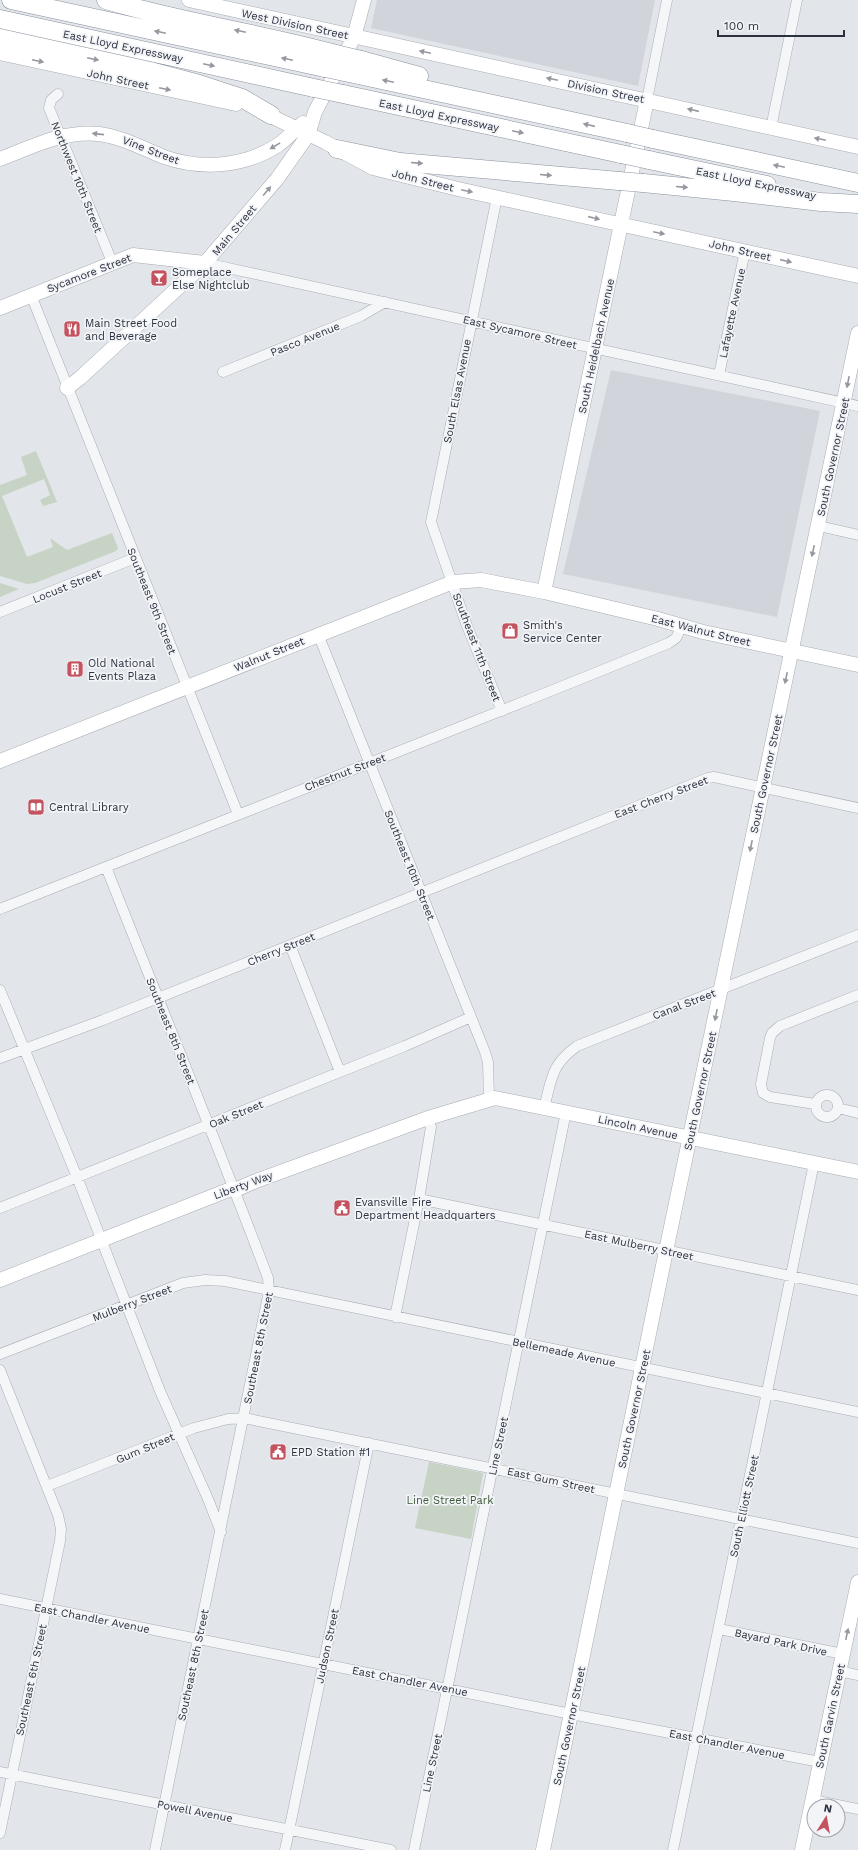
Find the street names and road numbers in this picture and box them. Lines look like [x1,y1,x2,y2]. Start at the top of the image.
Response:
street label: West Division Street [240,7,350,42]
street label: East Lloyd Expressway [62,27,184,66]
street label: John Street [86,67,151,92]
street label: Division Street [566,77,646,106]
street label: East Lloyd Expressway [378,96,500,135]
street label: Northwest 10th Street [48,120,105,235]
street label: Vine Street [120,134,182,167]
street label: East Lloyd Expressway [695,164,817,203]
street label: John Street [391,167,455,195]
street label: Main Street [209,202,260,258]
street label: John Street [708,237,773,264]
street label: Sycamore Street [45,251,134,296]
street label: Lafayette Avenue [717,267,748,359]
street label: South Heidelbach Avenue [576,277,617,415]
street label: East Sycamore Street [462,313,579,352]
street label: Pasco Avenue [269,320,342,359]
street label: South Elsas Avenue [441,338,474,444]
street label: South Governor Street [815,396,853,518]
street label: Southeast 9th Street [124,546,179,657]
street label: Locust Street [31,567,104,606]
street label: Southeast 11th Street [450,591,503,704]
street label: East Walnut Street [650,612,752,649]
street label: Walnut Street [232,634,307,674]
street label: South Governor Street [748,713,786,835]
street label: Chestnut Street [303,751,388,794]
street label: East Cherry Street [612,773,710,821]
street label: Southeast 10th Street [381,808,438,923]
street label: Cherry Street [245,930,317,969]
street label: Southeast 8th Street [143,976,198,1087]
street label: Canal Street [651,986,718,1022]
street label: South Governor Street [682,1030,720,1152]
street label: Oak Street [207,1098,266,1131]
street label: Lincoln Avenue [597,1113,679,1142]
street label: Liberty Way [212,1169,275,1202]
street label: East Mulberry Street [583,1228,695,1264]
street label: Mulberry Street [91,1282,174,1325]
street label: Southeast 8th Street [241,1291,276,1405]
street label: Bellemeade Avenue [511,1335,617,1370]
street label: South Governor Street [616,1348,654,1470]
street label: Line Street [486,1415,511,1477]
street label: Gum Street [114,1430,177,1467]
street label: South Elliott Street [727,1453,762,1558]
street label: East Gum Street [506,1465,596,1496]
street label: East Chandler Avenue [33,1601,151,1636]
street label: Judson Street [313,1607,342,1685]
street label: Southeast 8th Street [175,1608,212,1722]
street label: Southeast 6th Street [13,1623,50,1737]
street label: Bayard Park Drive [733,1626,828,1659]
street label: South Garvin Street [813,1662,848,1770]
street label: East Chandler Avenue [351,1664,469,1699]
street label: South Governor Street [551,1665,589,1787]
street label: East Chandler Avenue [668,1727,786,1762]
street label: Line Street [420,1732,445,1794]
street label: Powell Avenue [156,1798,234,1825]

